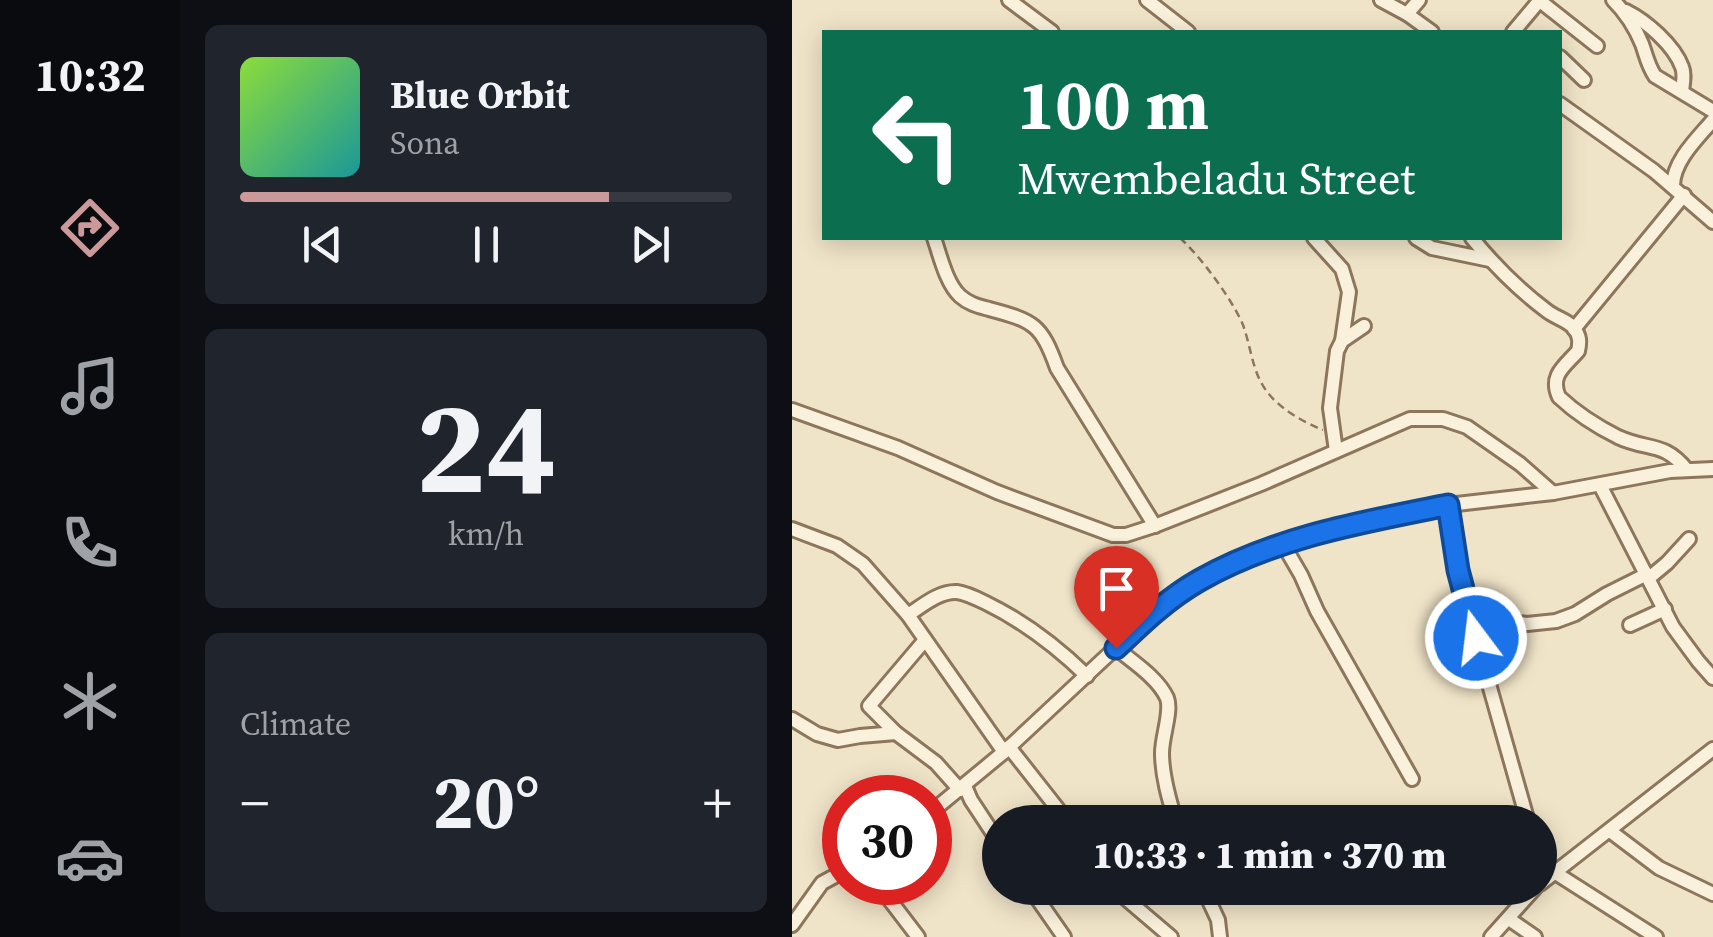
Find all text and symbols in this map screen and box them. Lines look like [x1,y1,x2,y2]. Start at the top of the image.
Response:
text: 10:32 [34,44,146,106]
text: 100 m [1017,56,1209,152]
text: Blue Orbit [390,69,570,121]
icon: left [852,70,982,200]
text: Sona [390,121,460,165]
text: Mwembeladu Street [1017,147,1415,209]
icon: directions [55,193,125,263]
icon: previous [295,217,350,272]
icon: pause [459,217,514,272]
icon: next [623,217,678,272]
icon: music [55,351,125,421]
text: 24 [416,357,556,536]
icon: phone [55,508,125,578]
text: km/h [448,512,524,556]
pin [1074,546,1159,649]
icon: arrive [1089,561,1144,616]
position arrow [1424,586,1528,690]
icon: climate [55,666,125,736]
text: Climate [240,702,351,746]
text: 20° [432,750,540,853]
text: − [240,765,269,840]
text: + [703,765,732,840]
speed limit sign: 30 [822,775,952,905]
icon: car [55,823,125,893]
text: 10:33 · 1 min · 370 m [1092,829,1447,881]

